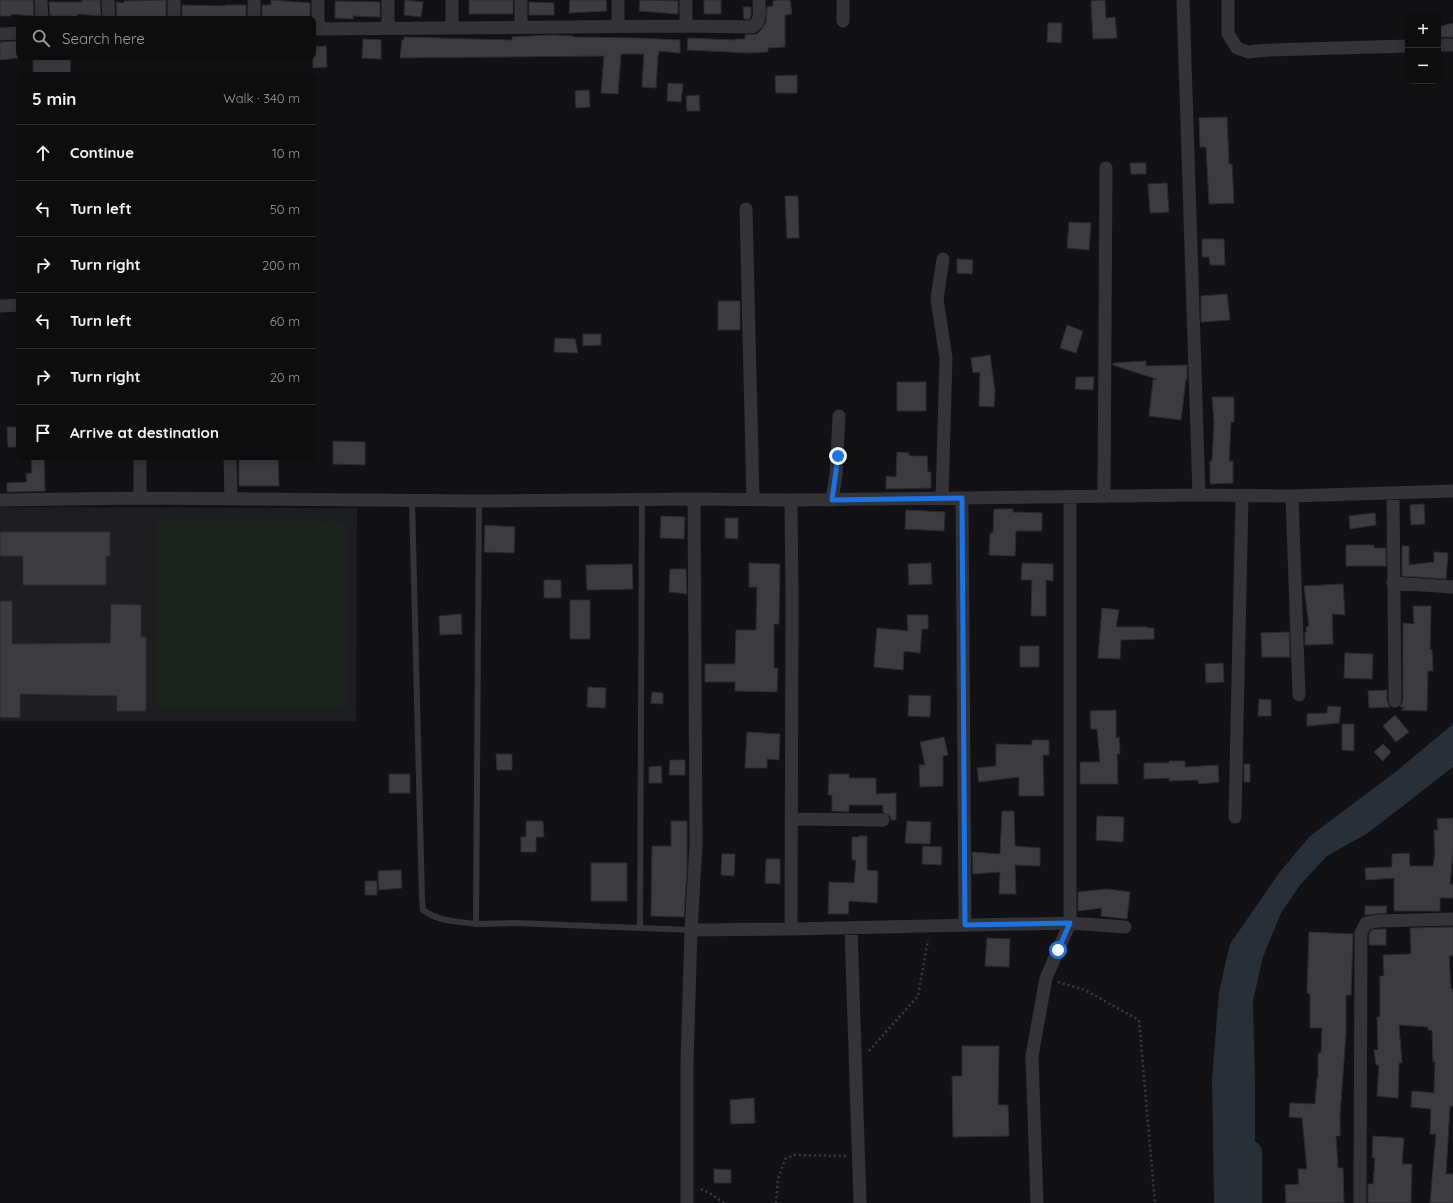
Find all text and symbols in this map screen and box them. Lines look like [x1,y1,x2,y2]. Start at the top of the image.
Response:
map controls [1405,12,1441,84]
button: + [1405,12,1441,48]
search box [16,16,316,60]
icon: search [30,27,52,49]
text: Search here [62,29,145,48]
button: − [1405,48,1441,84]
text: 5 min [32,88,76,109]
text: Walk · 340 m [223,90,300,106]
icon: ahead [32,142,54,164]
text: Continue [70,143,134,162]
text: 10 m [272,145,300,161]
icon: left [32,198,54,220]
text: Turn left [70,199,132,218]
text: 50 m [270,201,300,217]
icon: right [32,254,54,276]
text: Turn right [70,255,141,274]
text: 200 m [262,257,300,273]
icon: left [32,310,54,332]
text: Turn left [70,311,132,330]
text: 60 m [270,313,300,329]
icon: right [32,366,54,388]
text: Turn right [70,367,141,386]
text: 20 m [270,369,300,385]
icon: arrive [32,422,54,444]
text: Arrive at destination [70,423,219,442]
route end [829,447,847,465]
route start [1049,941,1067,959]

